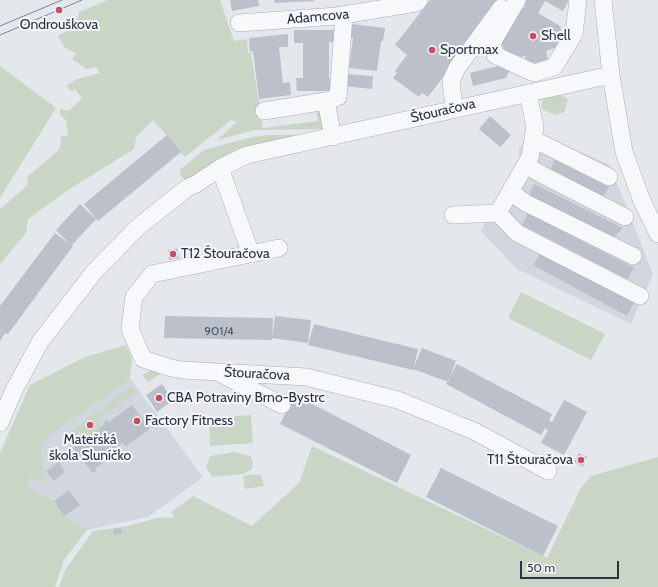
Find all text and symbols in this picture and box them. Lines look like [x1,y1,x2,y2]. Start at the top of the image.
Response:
marker: Ondrouškova [54,5,64,15]
street label: Adamcova [286,6,350,28]
place label: Ondrouškova [20,17,98,33]
place label: Shell [541,28,570,44]
marker: Shell [528,31,538,41]
place label: Sportmax [440,42,498,58]
marker: Sportmax [427,45,437,55]
street label: Štouračova [409,95,477,127]
place label: T12 Štouračova [181,246,270,262]
marker: T12 Štouračova [168,249,178,259]
house number: 901/4 [204,324,234,338]
street label: Štouračova [224,364,290,384]
place label: CBA Potraviny Brno-Bystrc [167,390,325,406]
marker: CBA Potraviny Brno-Bystrc [154,393,164,403]
place label: Factory Fitness [145,413,233,429]
marker: Factory Fitness [132,416,142,426]
marker: Mateřská škola Sluníčko [85,420,95,430]
place label: Mateřská škola Sluníčko [49,432,131,464]
place label: T11 Štouračova [487,452,573,468]
marker: T11 Štouračova [576,455,586,465]
scale bar [522,553,621,579]
text: 50 m [527,560,555,575]

